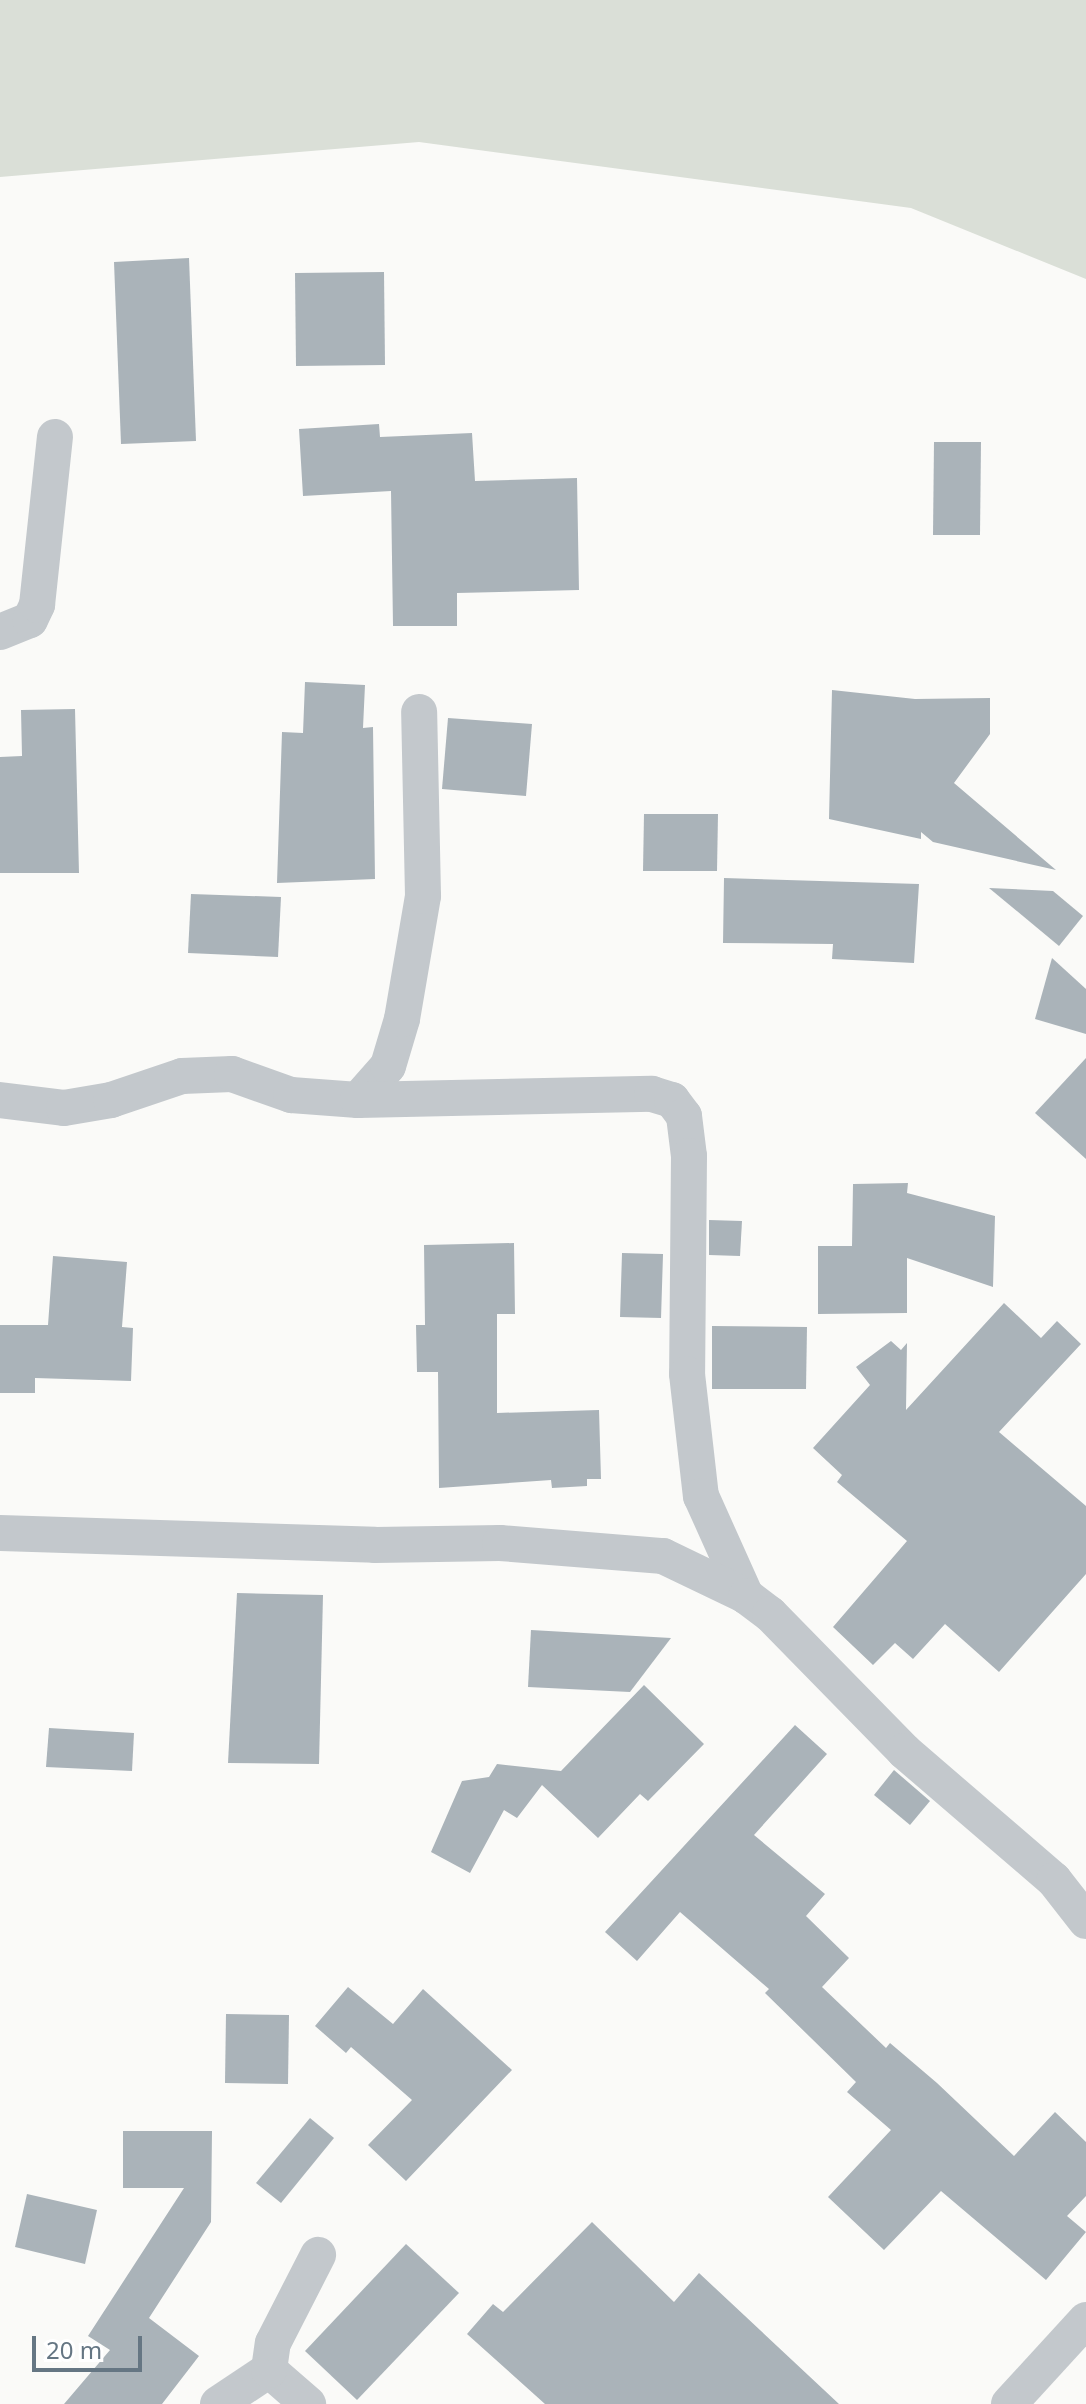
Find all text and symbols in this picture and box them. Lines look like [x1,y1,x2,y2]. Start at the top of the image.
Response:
scale bar [36,2320,146,2370]
text: 20 m [46,2333,102,2366]

